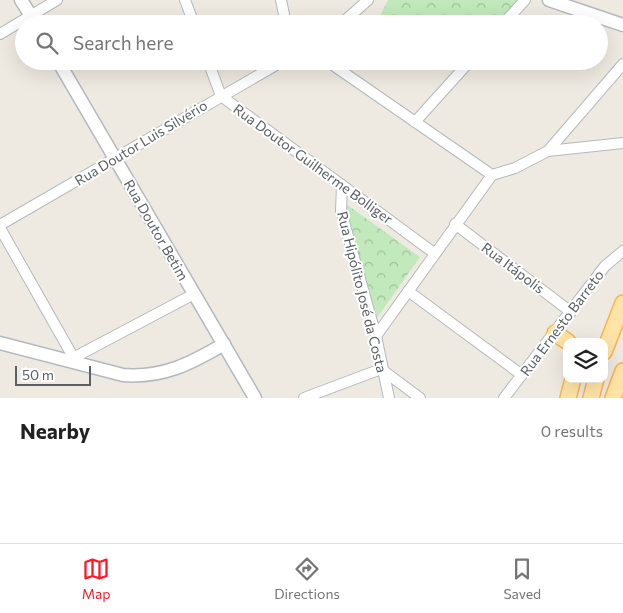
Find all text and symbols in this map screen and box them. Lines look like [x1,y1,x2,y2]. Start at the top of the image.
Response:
search box [15,15,608,70]
icon: search [33,29,61,57]
text: Search here [73,31,173,54]
street label: Rua Doutor Luis Silvério [71,96,210,189]
street label: Rua Doutor Guilherme Bolliger [230,100,397,227]
street label: Rua Doutor Betim [121,176,192,283]
street label: Rua Hipólito José da Costa [334,209,391,374]
street label: Rua Itápolis [479,238,548,297]
street label: Rua Ernesto Barreto [516,266,607,379]
map controls [563,338,608,383]
button: layers [563,338,608,383]
scale bar [15,363,91,386]
text: 50 m [22,366,54,383]
text: Nearby [20,418,90,443]
text: 0 results [541,421,603,440]
tab: Map [82,555,111,602]
tab: Directions [274,555,340,602]
tab: Saved [503,555,541,602]

